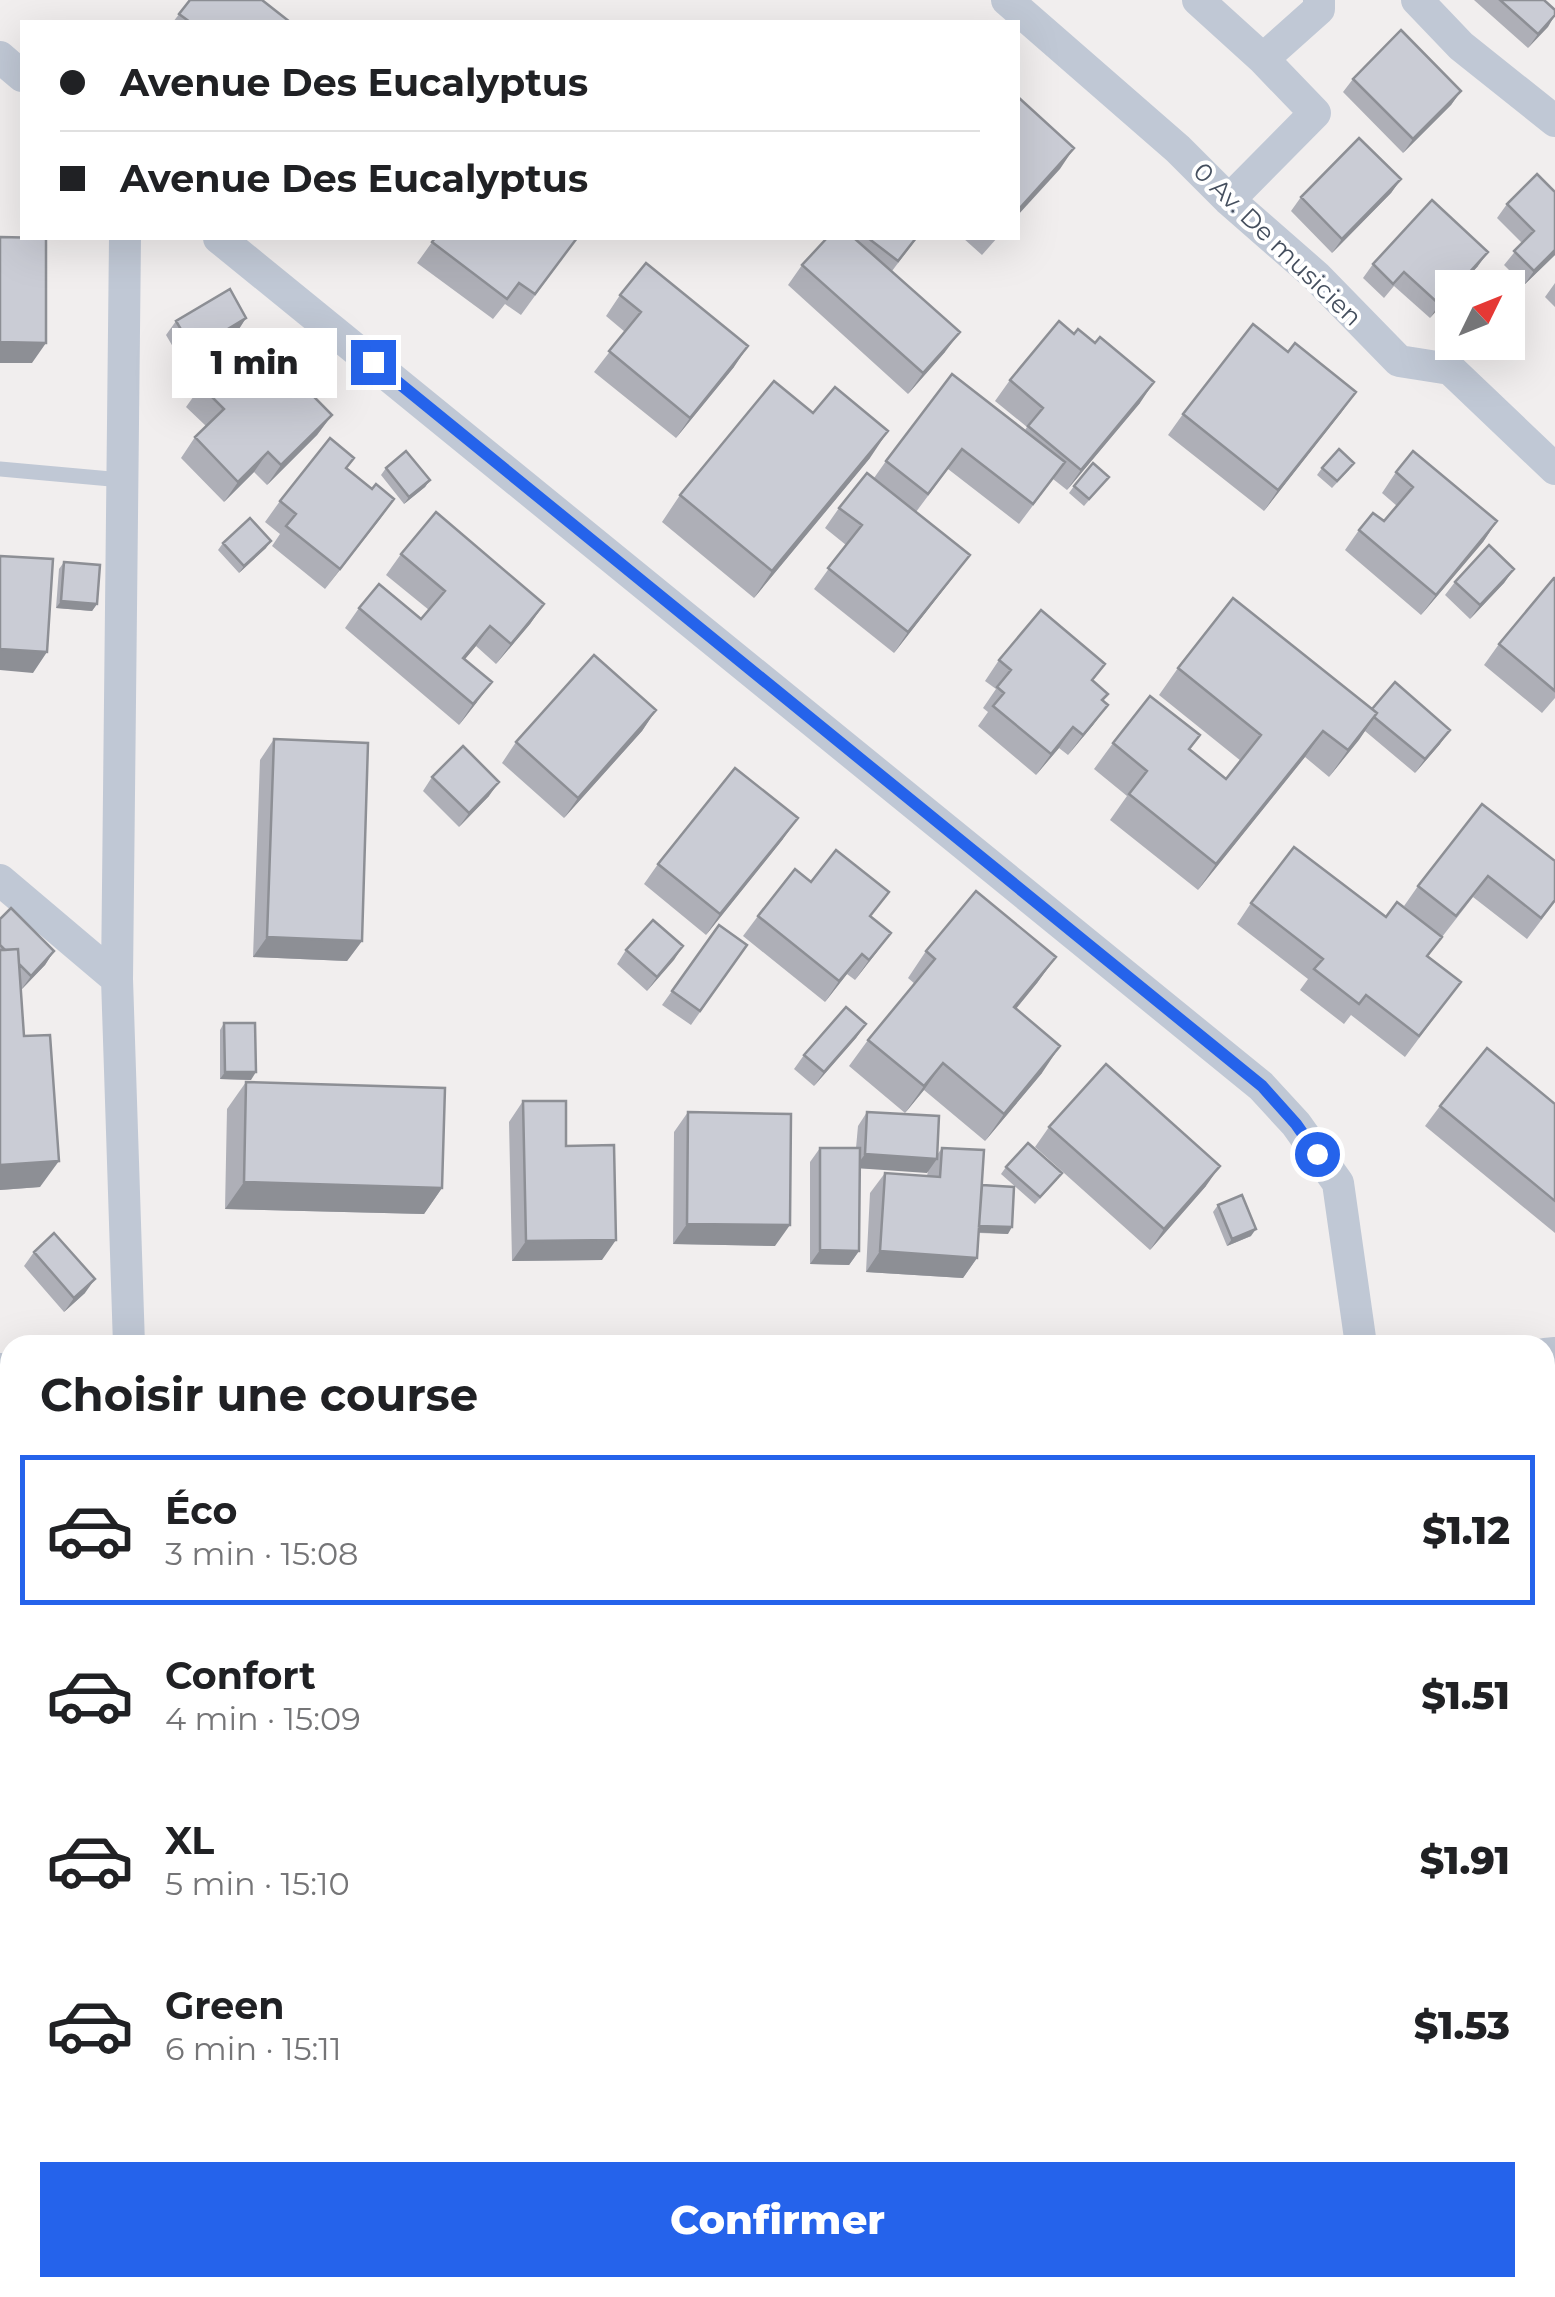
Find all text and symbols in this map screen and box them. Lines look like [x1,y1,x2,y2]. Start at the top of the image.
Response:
text: Avenue Des Eucalyptus [120,59,588,106]
text: Avenue Des Eucalyptus [120,155,588,202]
street label: 0 Av. De musicien [1188,156,1368,332]
north arrow [1435,270,1525,360]
map controls [1435,270,1525,360]
callout: 1 min [173,327,338,397]
route end [351,340,396,385]
text: 1 min [210,343,299,382]
route start [1295,1132,1340,1177]
text: Choisir une course [40,1367,478,1422]
icon: car [45,1485,135,1575]
text: Éco [165,1487,237,1534]
text: $1.12 [1422,1507,1510,1554]
text: 3 min · 15:08 [165,1534,359,1573]
icon: car [45,1650,135,1740]
text: Confort [165,1652,316,1699]
text: $1.51 [1421,1672,1510,1719]
text: 4 min · 15:09 [165,1699,361,1738]
icon: car [45,1815,135,1905]
text: XL [165,1817,214,1864]
text: $1.91 [1420,1837,1510,1884]
text: 5 min · 15:10 [165,1864,350,1903]
icon: car [45,1980,135,2070]
text: Green [165,1982,285,2029]
text: $1.53 [1414,2002,1510,2049]
text: 6 min · 15:11 [165,2029,341,2068]
button: Confirmer [40,2162,1515,2277]

